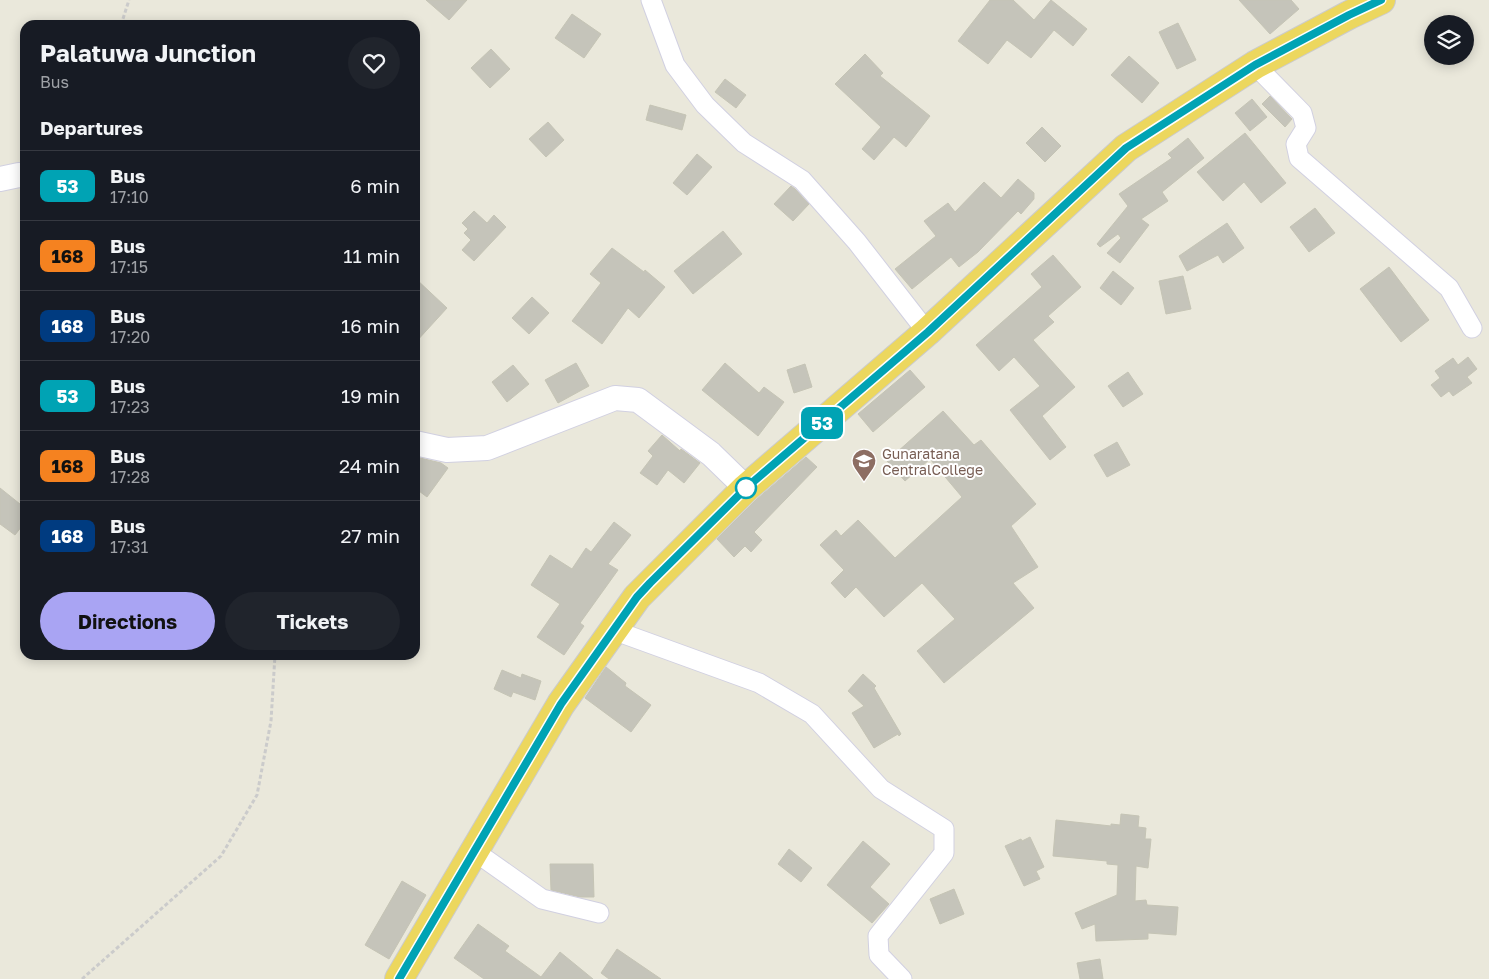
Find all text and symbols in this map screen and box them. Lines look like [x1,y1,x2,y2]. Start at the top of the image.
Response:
map controls [1424,15,1474,65]
button: layers [1424,15,1474,65]
button: heart [348,37,400,89]
text: Palatuwa Junction [40,38,256,67]
text: Bus [40,72,69,92]
text: Departures [40,116,143,139]
text: Bus [110,164,145,187]
text: 6 min [350,174,400,197]
text: 53 [57,175,78,197]
text: 17:10 [110,187,149,207]
text: Bus [110,234,145,257]
text: 11 min [343,244,400,267]
text: 168 [51,245,84,267]
text: 17:15 [110,257,148,277]
text: Bus [110,304,145,327]
text: 16 min [341,314,400,337]
text: 168 [51,315,84,337]
text: 17:20 [110,327,150,347]
text: Bus [110,374,145,397]
text: 19 min [341,384,400,407]
text: 53 [57,385,78,407]
text: 17:23 [110,397,150,417]
line badge: 53 [800,407,844,439]
text: 53 [811,412,833,434]
text: Bus [110,444,145,467]
place label: Gunaratana CentralCollege [882,445,983,478]
school or university icon: Gunaratana CentralCollege [851,448,877,482]
text: 24 min [339,454,400,477]
text: 168 [51,455,84,477]
text: 17:28 [110,467,150,487]
unlabelled marker [735,477,757,499]
text: Bus [110,514,145,537]
text: 27 min [341,524,400,547]
text: 168 [51,525,84,547]
text: 17:31 [110,537,148,557]
button: Directions [40,592,215,650]
button: Tickets [225,592,400,650]

